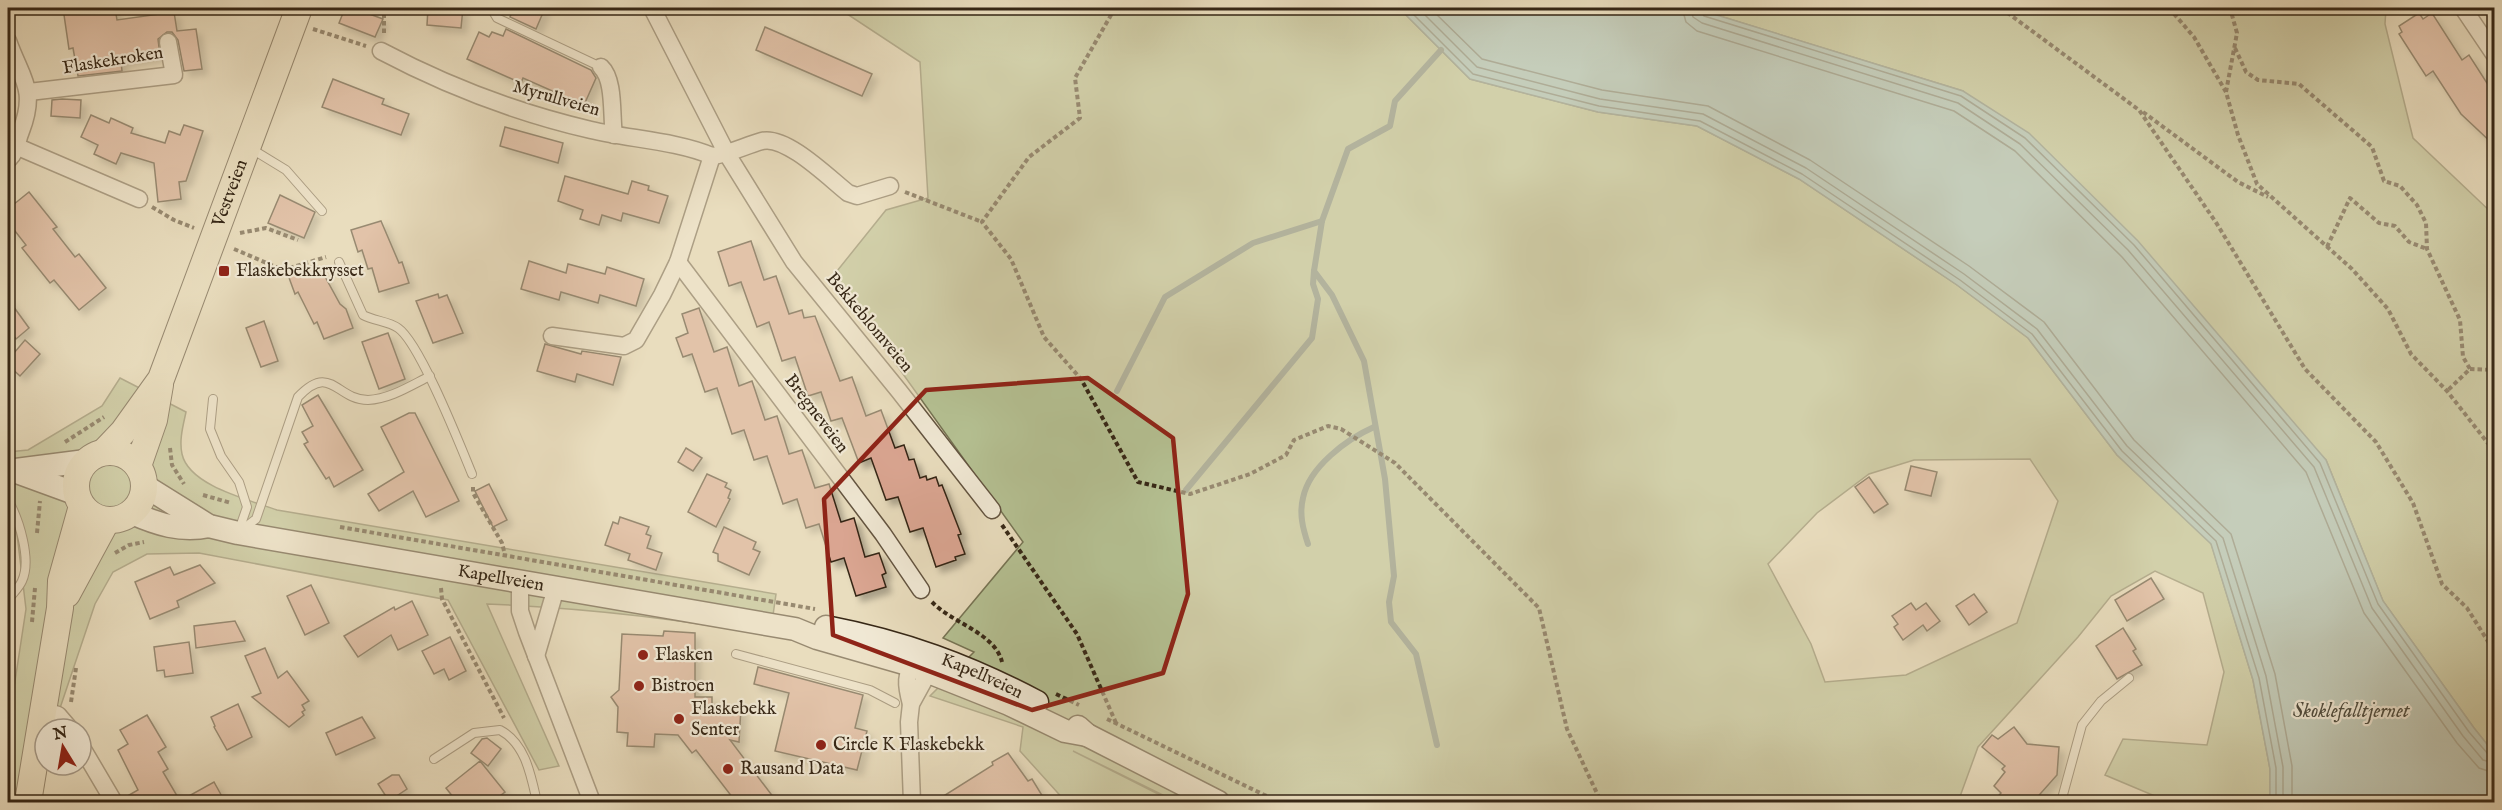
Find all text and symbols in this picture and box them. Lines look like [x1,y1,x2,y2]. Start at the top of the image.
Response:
street label: Flaskekroken [61,42,165,80]
street label: Myrullveien [510,76,603,123]
street label: Vestveien [207,156,253,231]
place label: Flaskebekkrysset [236,260,364,283]
marker: Flaskebekkrysset [217,264,231,278]
street label: Bekkeblomveien [820,268,918,378]
street label: Bregneveien [779,370,853,458]
street label: Kapellveien [456,560,546,597]
place label: Flasken [655,644,713,667]
marker: Flasken [636,648,650,662]
street label: Kapellveien [938,648,1027,705]
place label: Bistroen [651,675,715,698]
marker: Bistroen [632,679,646,693]
place label: Flaskebekk Senter [691,698,777,742]
water label: Skoklefalltjernet [2293,699,2411,724]
marker: Flaskebekk Senter [672,712,686,726]
north arrow [33,717,93,777]
text: N [51,723,69,746]
place label: Circle K Flaskebekk [833,734,985,757]
marker: Circle K Flaskebekk [814,738,828,752]
place label: Rausand Data [740,758,844,781]
marker: Rausand Data [721,762,735,776]

